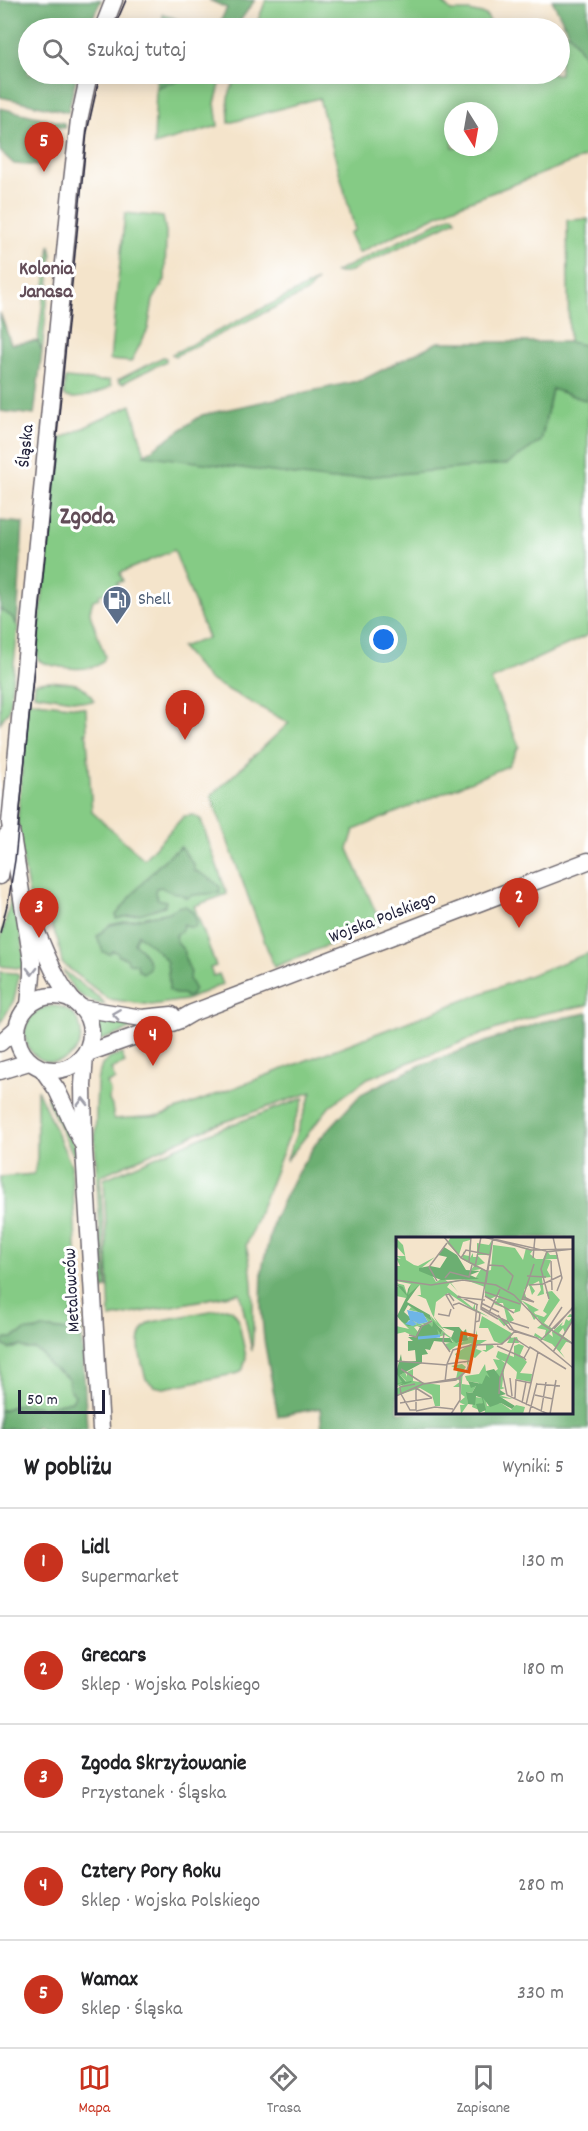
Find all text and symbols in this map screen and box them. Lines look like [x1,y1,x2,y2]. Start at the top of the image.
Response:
search box [18,18,570,84]
icon: search [39,35,72,68]
text: Szukaj tutaj [87,36,186,67]
north arrow [444,102,498,156]
pin: 5 [24,122,63,172]
district label: Kolonia Janasa [19,256,74,307]
street label: Śląska [12,423,42,469]
district label: Zgoda [60,501,115,535]
fuel station icon: Shell [101,584,133,626]
place label: Shell [138,588,171,613]
your location [369,625,398,654]
pin: 1 [166,690,204,740]
pin: 2 [500,878,538,928]
street label: Wojska Polskiego [326,887,440,951]
pin: 3 [20,888,58,938]
one-way arrow [26,966,38,975]
one-way arrow [111,1009,120,1021]
pin: 4 [134,1016,172,1066]
one-way arrow [77,1097,90,1106]
inset map [396,1237,573,1414]
street label: Metalowców [58,1247,88,1333]
scale bar [18,1387,105,1414]
text: 50 m [27,1389,58,1412]
text: W pobliżu [24,1450,112,1487]
text: Wyniki: 5 [503,1454,564,1482]
text: Lidl [81,1533,110,1564]
text: 1 [41,1548,46,1576]
text: 130 m [522,1548,564,1576]
text: Supermarket [81,1564,179,1592]
text: Grecars [81,1641,147,1672]
text: 2 [39,1656,48,1684]
text: 180 m [522,1656,564,1684]
text: Sklep · Wojska Polskiego [81,1672,260,1700]
text: Zgoda Skrzyżowanie [81,1749,246,1780]
text: 3 [39,1764,48,1792]
text: 260 m [516,1764,564,1792]
text: Przystanek · Śląska [81,1780,226,1808]
text: Cztery Pory Roku [81,1857,221,1888]
text: 4 [39,1872,48,1900]
text: 280 m [518,1872,564,1900]
text: Sklep · Wojska Polskiego [81,1888,260,1916]
text: Wamax [81,1965,138,1996]
text: 5 [39,1980,48,2008]
text: 330 m [517,1980,564,2008]
text: Sklep · Śląska [81,1996,182,2024]
tab: Mapa [78,2061,111,2120]
tab: Trasa [267,2061,301,2120]
tab: Zapisane [457,2061,510,2120]

